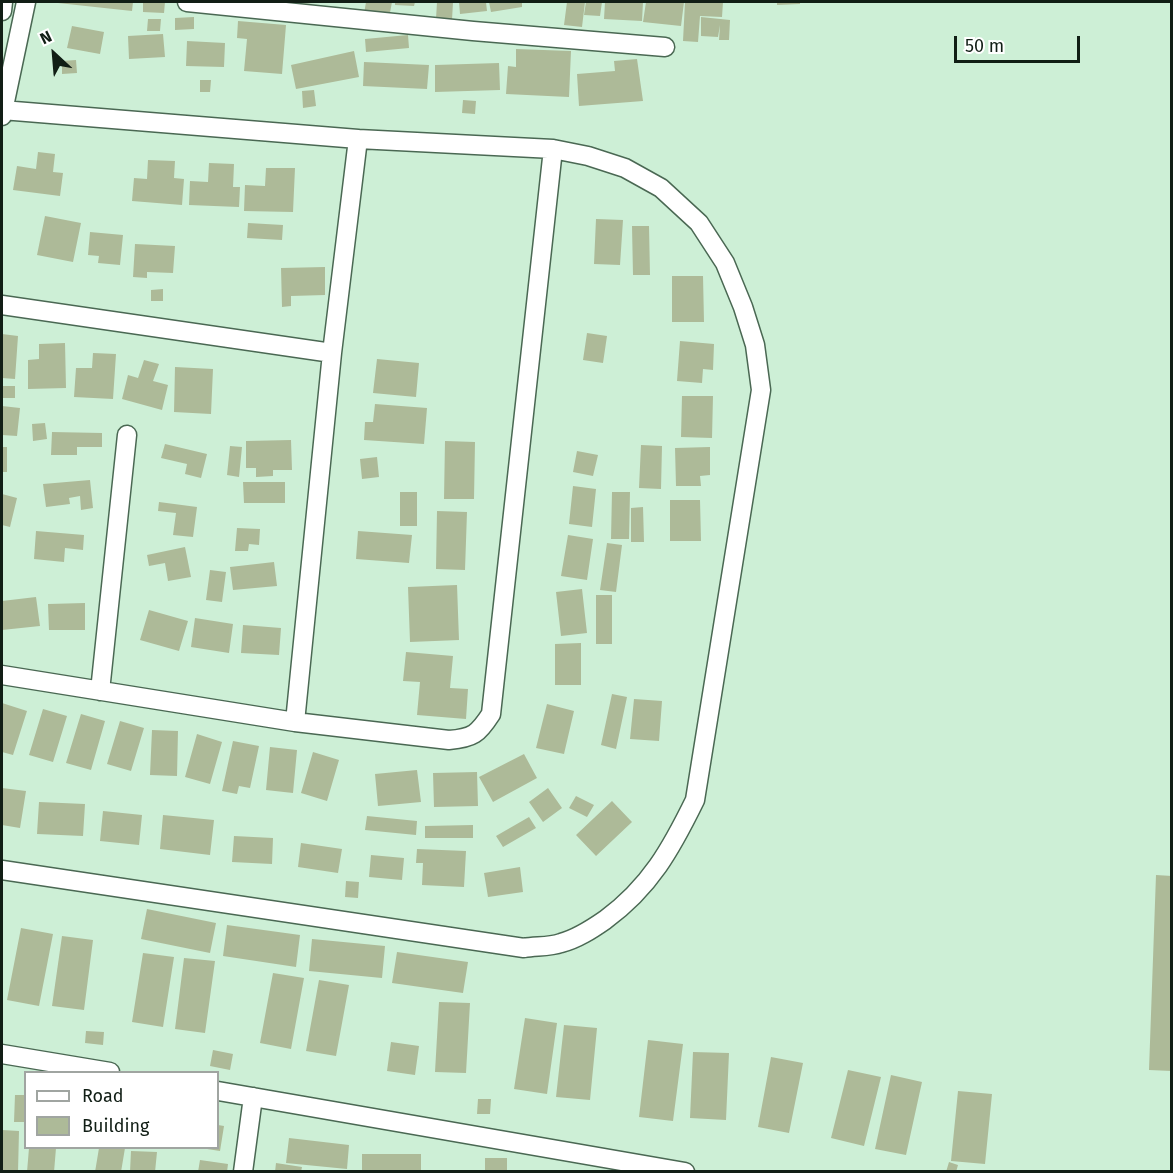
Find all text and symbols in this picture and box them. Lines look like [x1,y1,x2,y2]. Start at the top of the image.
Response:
north arrow [24,24,84,84]
scale bar [957,24,1083,62]
text: N [37,27,55,48]
text: 50 m [965,35,1004,57]
legend [24,1071,219,1149]
text: Road [82,1085,124,1107]
text: Building [82,1115,149,1137]

